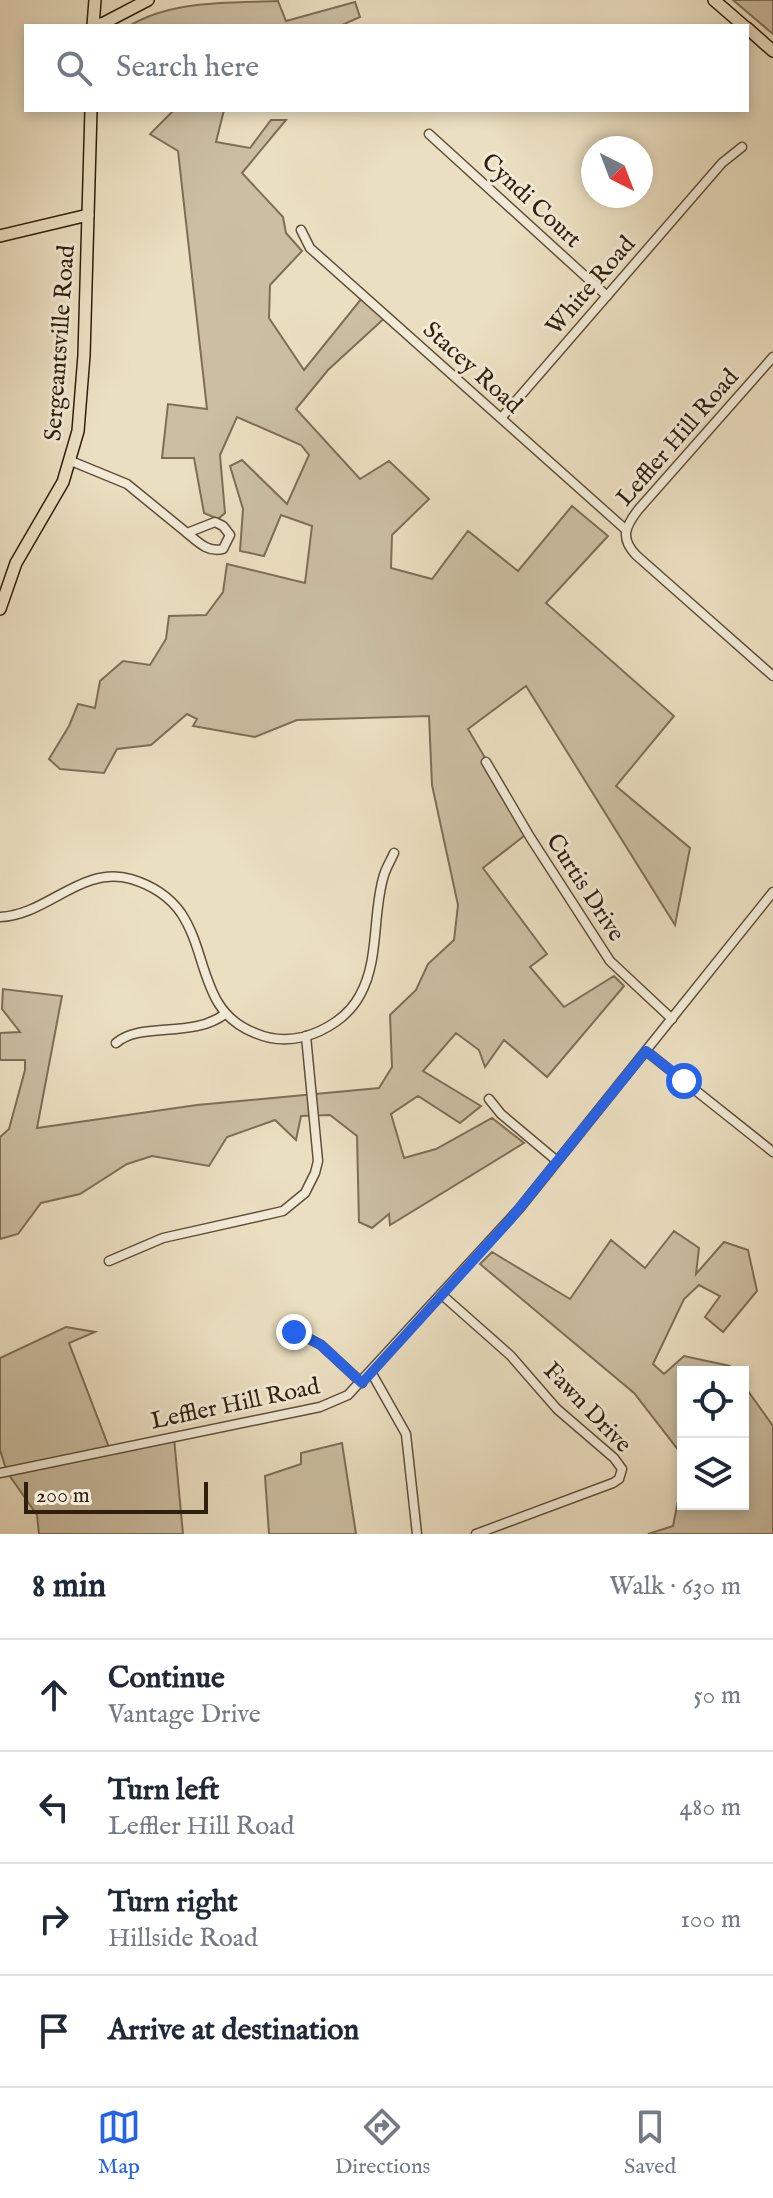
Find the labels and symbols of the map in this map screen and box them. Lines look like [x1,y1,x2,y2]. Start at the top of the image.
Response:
north arrow [581,136,653,208]
street label: Cyndi Court [474,147,588,255]
street label: White Road [539,230,643,342]
street label: Sergeantsville Road [38,244,83,442]
street label: Stacey Road [416,315,528,421]
street label: Leffler Hill Road [610,363,746,513]
street label: Curtis Drive [538,828,631,948]
route start [666,1063,702,1099]
route end [276,1314,312,1350]
street label: Fawn Drive [536,1356,638,1460]
street label: Leffler Hill Road [148,1371,323,1438]
scale bar [24,1478,208,1514]

